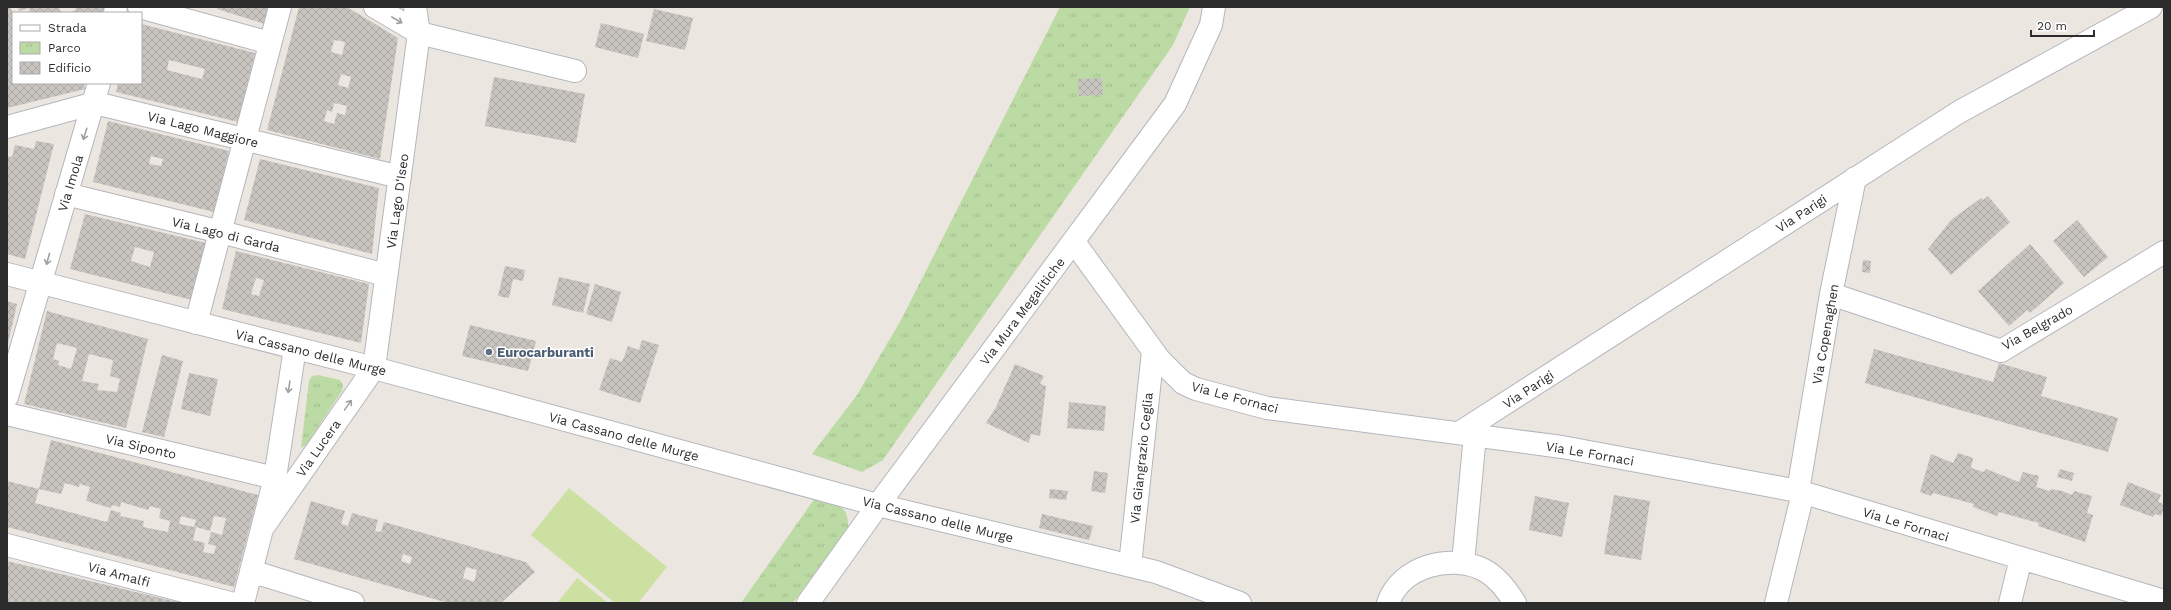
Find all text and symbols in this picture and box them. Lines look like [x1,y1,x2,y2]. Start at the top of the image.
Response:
legend [12,12,142,84]
scale bar [2031,12,2094,38]
one-way arrow [391,16,402,24]
text: 20 m [2037,19,2067,33]
text: Strada [48,21,87,35]
text: Parco [48,41,81,55]
text: Edificio [48,61,91,75]
street label: Via Lago Maggiore [146,108,260,151]
one-way arrow [81,127,88,140]
street label: Via Imola [55,152,86,213]
street label: Via Lago D'Iseo [383,152,412,250]
street label: Via Parigi [1773,191,1830,235]
street label: Via Lago di Garda [170,214,282,255]
one-way arrow [44,252,51,265]
street label: Via Mura Megalitiche [977,254,1068,368]
street label: Via Copenaghen [1809,283,1842,385]
street label: Via Belgrado [1999,302,2075,353]
street label: Via Cassano delle Murge [234,326,388,379]
place label: Eurocarburanti [497,345,594,360]
marker: Eurocarburanti [484,347,494,357]
street label: Via Parigi [1500,367,1557,411]
street label: Via Le Fornaci [1190,379,1280,416]
one-way arrow [285,380,293,393]
street label: Via Giangrazio Ceglia [1127,391,1156,524]
one-way arrow [344,400,352,411]
street label: Via Cassano delle Murge [547,409,701,464]
street label: Via Lucera [293,416,344,480]
street label: Via Siponto [104,431,178,462]
street label: Via Le Fornaci [1545,438,1635,469]
street label: Via Cassano delle Murge [861,493,1015,546]
street label: Via Le Fornaci [1861,504,1951,545]
street label: Via Amalfi [86,559,152,590]

